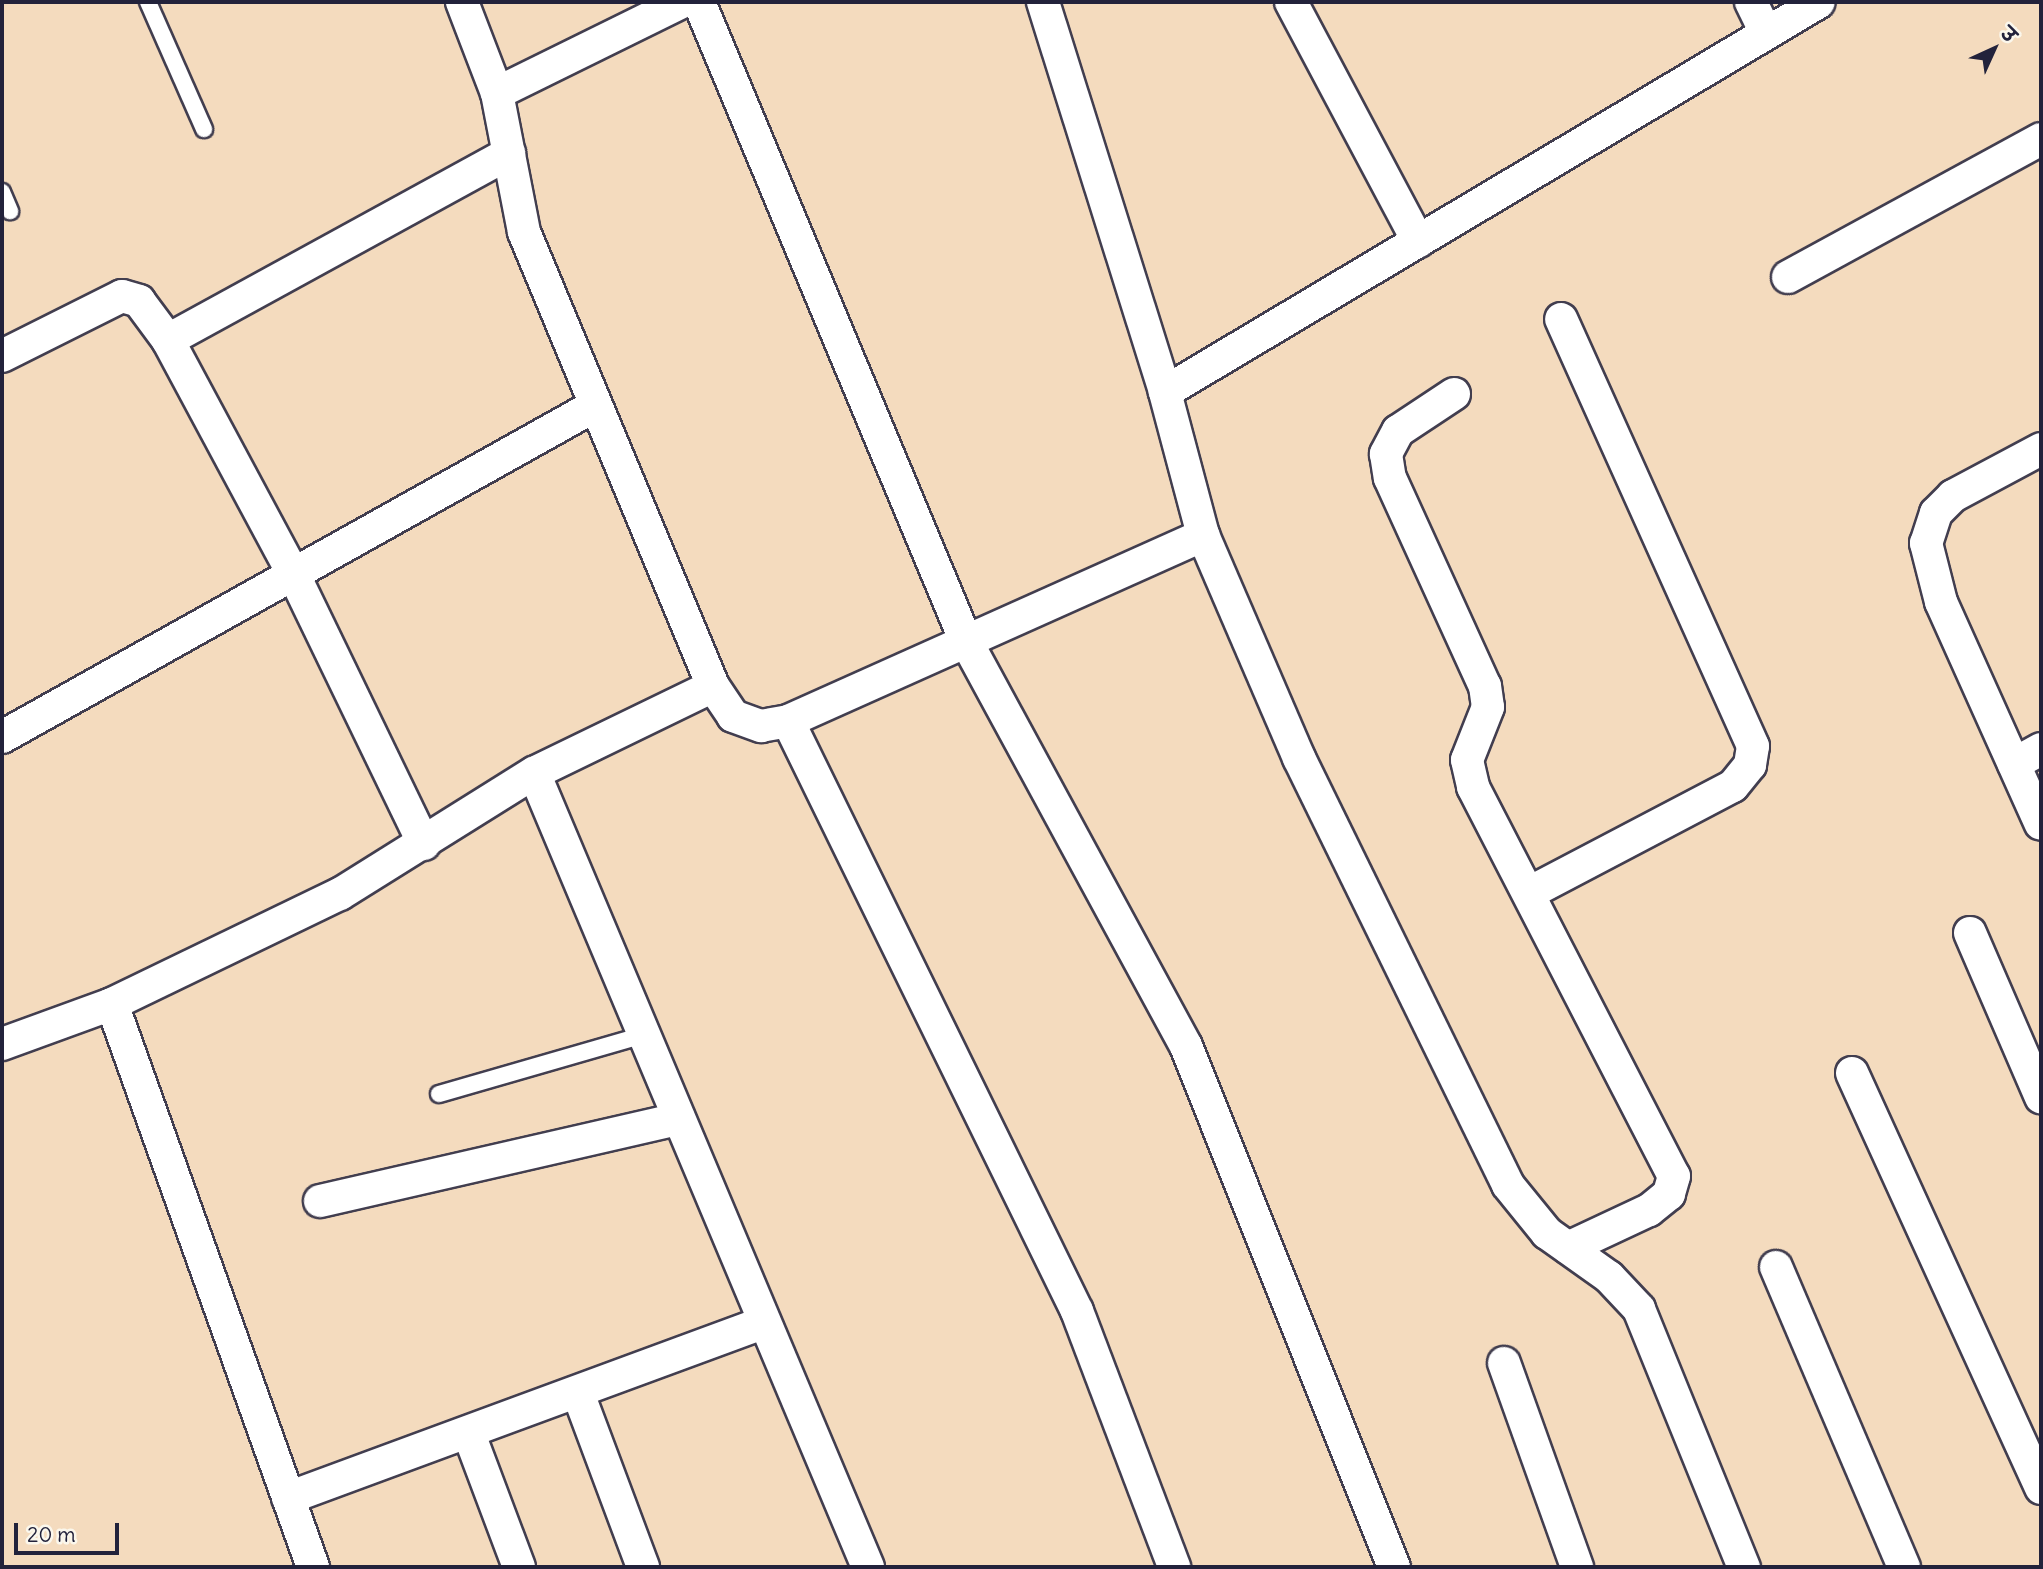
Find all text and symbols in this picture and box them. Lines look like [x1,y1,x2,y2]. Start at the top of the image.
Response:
north arrow [1959,14,2029,84]
text: उ [1996,21,2022,47]
scale bar [18,1510,122,1554]
text: 20 m [27,1521,76,1548]

